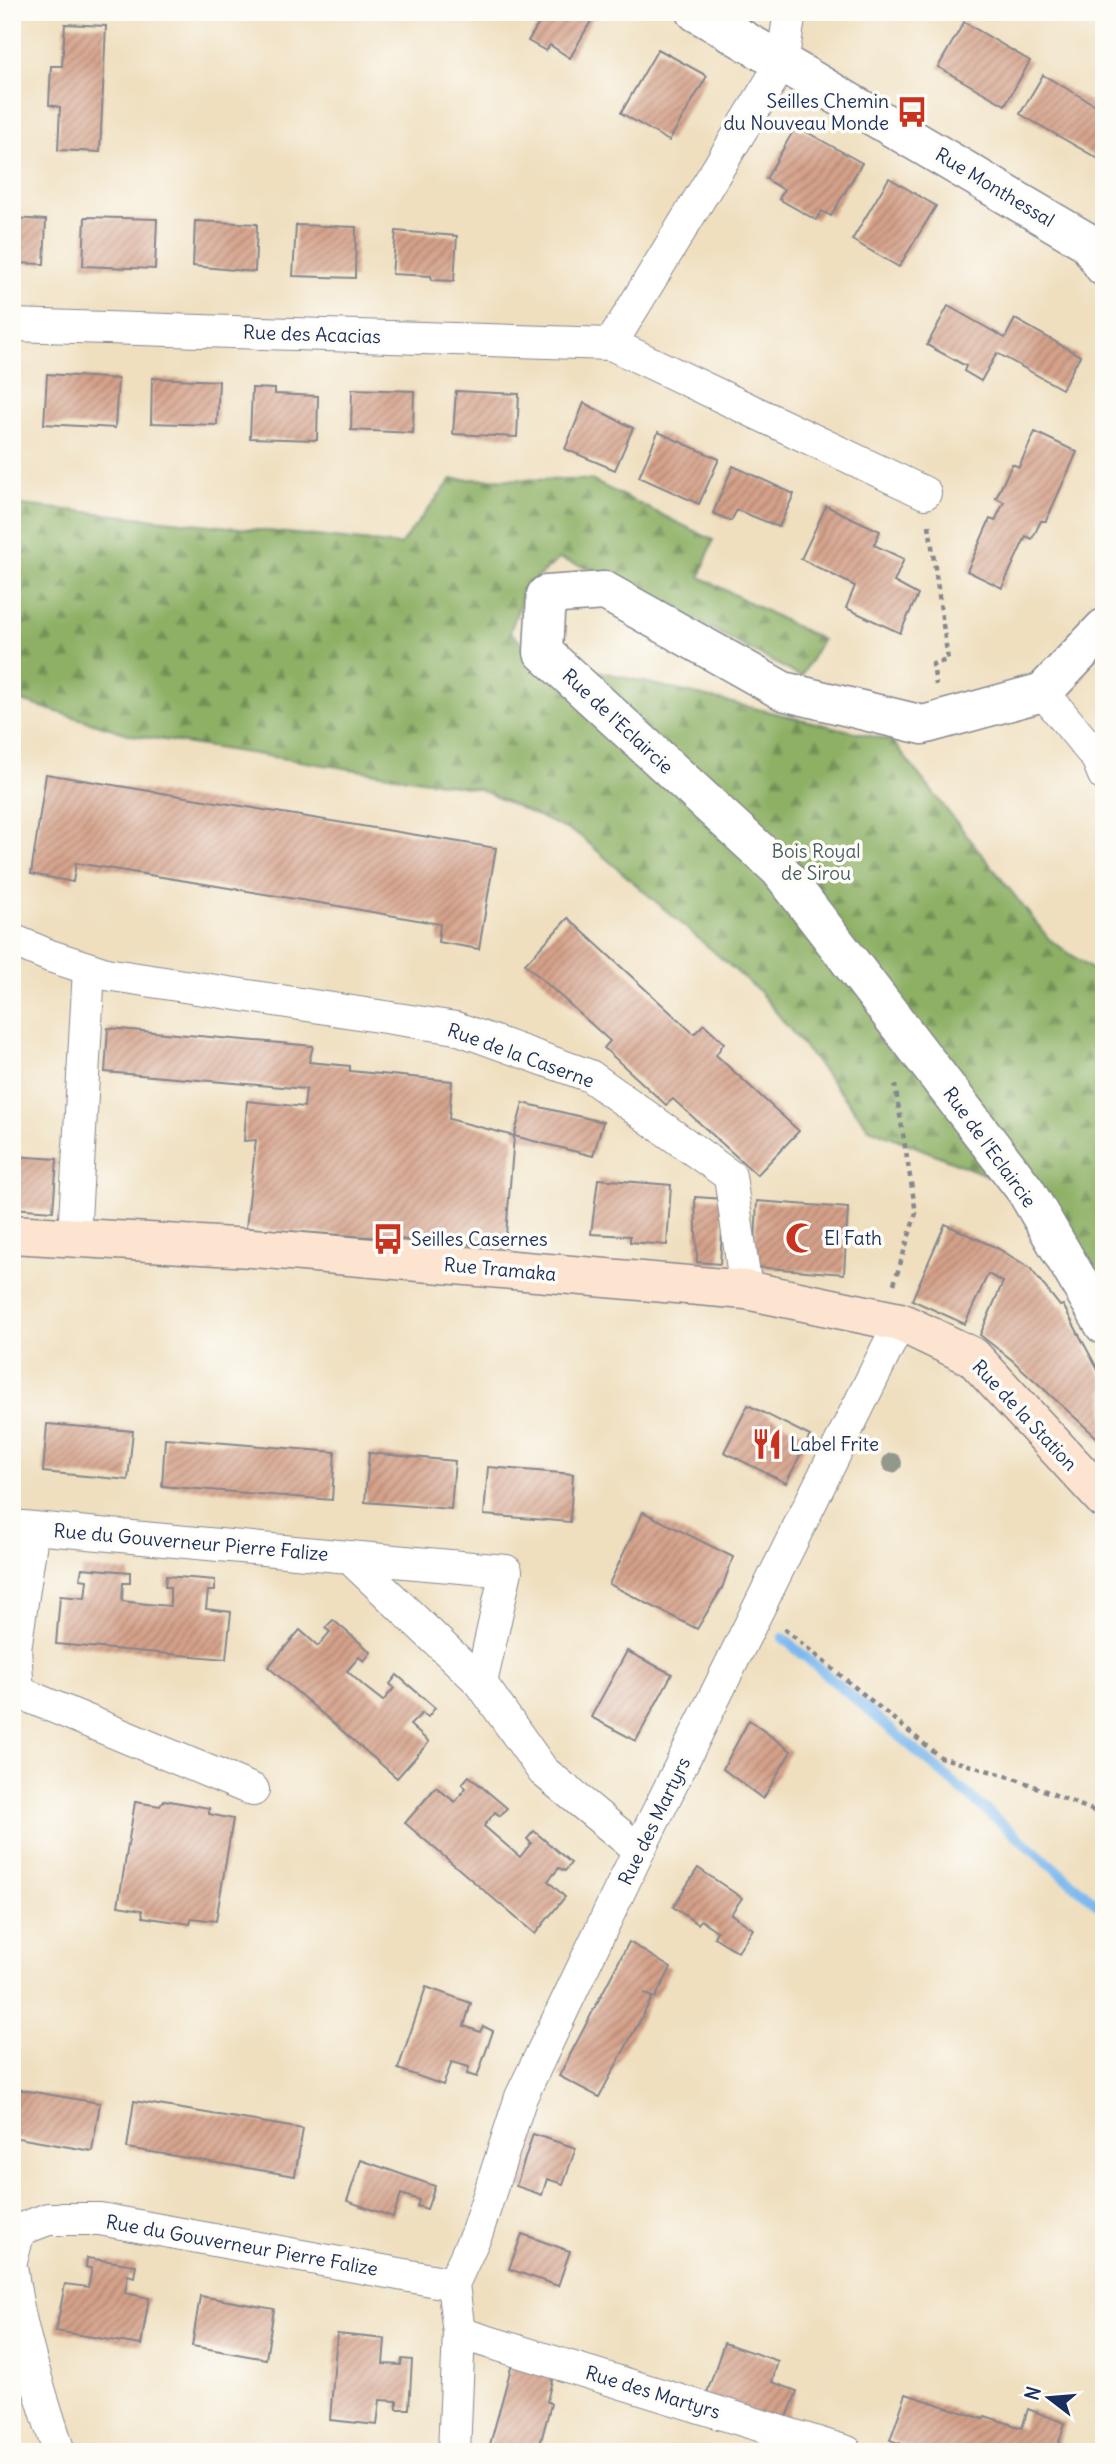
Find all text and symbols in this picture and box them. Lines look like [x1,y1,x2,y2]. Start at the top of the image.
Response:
place label: Seilles Chemin du Nouveau Monde [723,89,889,135]
bus stop icon: Seilles Chemin du Nouveau Monde [895,95,929,129]
street label: Rue Monthessal [931,142,1059,232]
street label: Rue des Acacias [243,320,381,348]
street label: Rue de l'Eclaircie [558,663,678,779]
park label: Bois Royal de Sirou [771,839,861,885]
street label: Rue de la Caserne [444,1017,598,1093]
street label: Rue de l'Eclaircie [938,1082,1042,1212]
mosque icon: El Fath [784,1221,818,1255]
bus stop icon: Seilles Casernes [371,1222,405,1256]
place label: El Fath [824,1226,882,1250]
place label: Seilles Casernes [411,1227,548,1251]
street label: Rue Tramaka [443,1252,557,1286]
street label: Rue de la Station [967,1355,1083,1475]
restaurant icon: Label Frite [750,1427,784,1461]
place label: Label Frite [790,1432,879,1456]
street label: Rue du Gouverneur Pierre Falize [53,1518,329,1566]
street label: Rue des Martyrs [613,1753,695,1889]
street label: Rue du Gouverneur Pierre Falize [104,2209,380,2281]
street label: Rue des Martyrs [583,2360,723,2424]
north arrow [1014,2362,1084,2432]
text: N [1019,2384,1046,2403]

